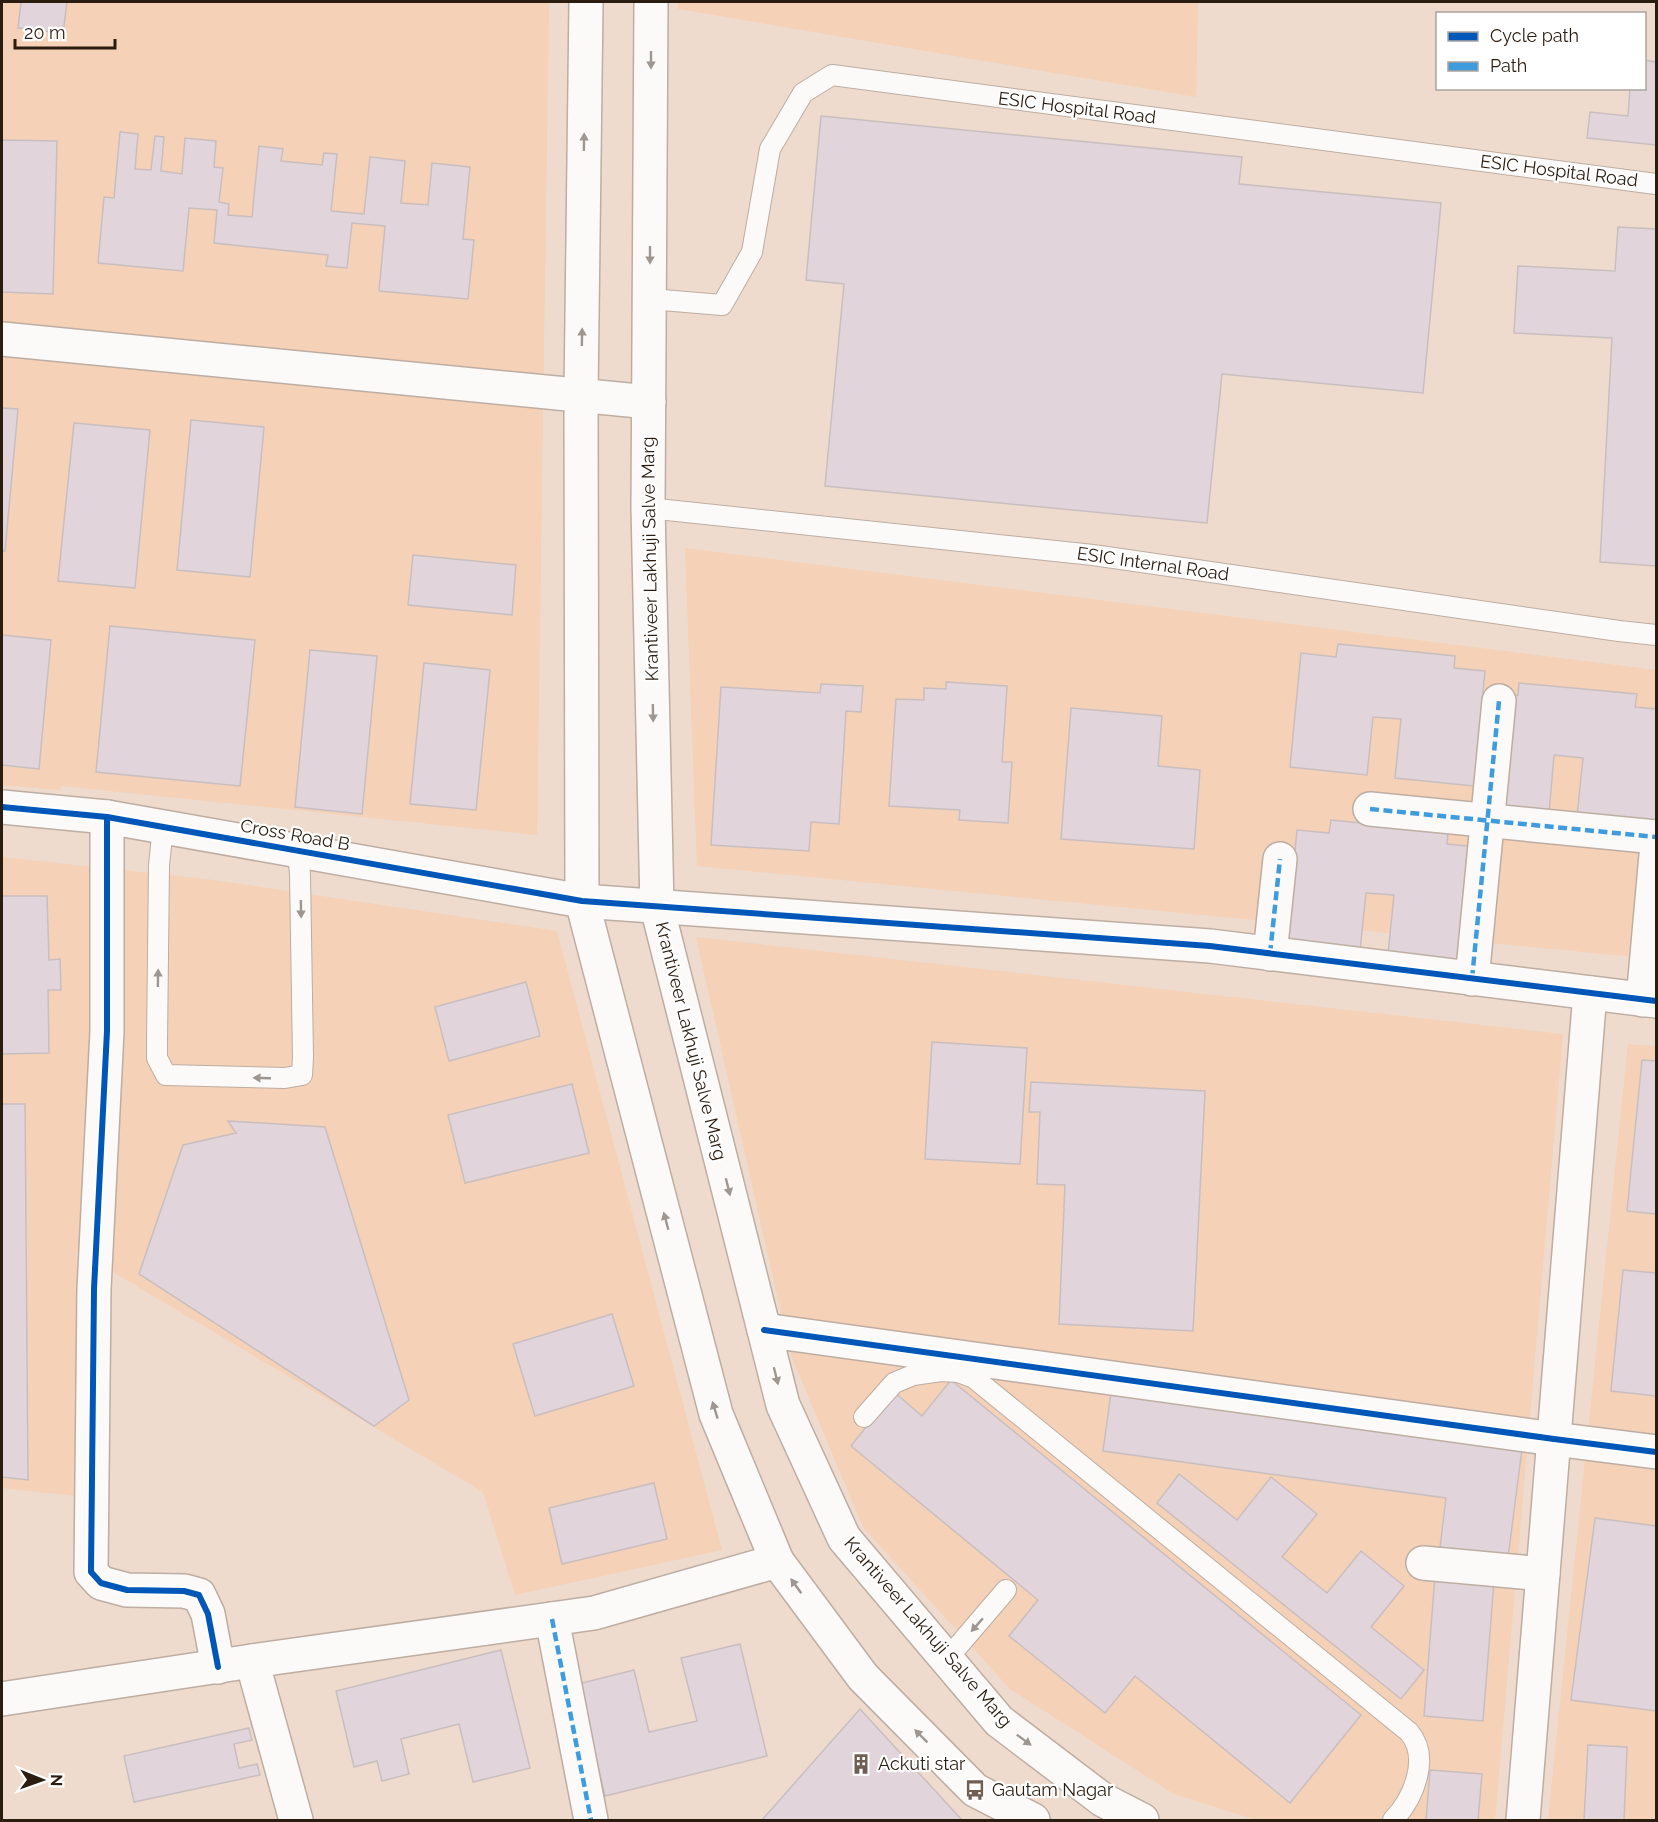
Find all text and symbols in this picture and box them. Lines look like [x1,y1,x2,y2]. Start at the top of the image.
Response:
scale bar [15,12,116,50]
legend [1436,12,1646,90]
text: 20 m [24,22,66,43]
text: Cycle path [1490,25,1579,46]
one-way arrow [646,50,656,69]
text: Path [1490,55,1527,76]
street label: ESIC Hospital Road [997,87,1157,128]
one-way arrow [579,132,589,151]
street label: ESIC Hospital Road [1479,150,1639,191]
one-way arrow [645,245,655,264]
one-way arrow [577,327,587,346]
street label: Krantiveer Lakhuji Salve Marg [637,436,662,682]
street label: ESIC Internal Road [1076,542,1230,585]
one-way arrow [648,703,657,722]
street label: Cross Road B [239,815,351,854]
one-way arrow [296,900,305,919]
street label: Krantiveer Lakhuji Salve Marg [652,920,731,1162]
one-way arrow [153,969,162,988]
one-way arrow [252,1073,271,1083]
one-way arrow [723,1178,733,1197]
one-way arrow [660,1212,670,1230]
one-way arrow [772,1367,781,1385]
one-way arrow [710,1401,719,1419]
street label: Krantiveer Lakhuji Salve Marg [840,1532,1017,1731]
one-way arrow [790,1579,802,1595]
one-way arrow [970,1617,983,1633]
one-way arrow [914,1729,928,1743]
one-way arrow [1016,1734,1032,1746]
north arrow [12,1750,72,1810]
building icon: Ackuti star [849,1752,873,1776]
place label: Ackuti star [878,1753,966,1774]
text: N [47,1774,66,1787]
bus stop icon: Gautam Nagar [963,1778,987,1802]
place label: Gautam Nagar [992,1779,1114,1800]

